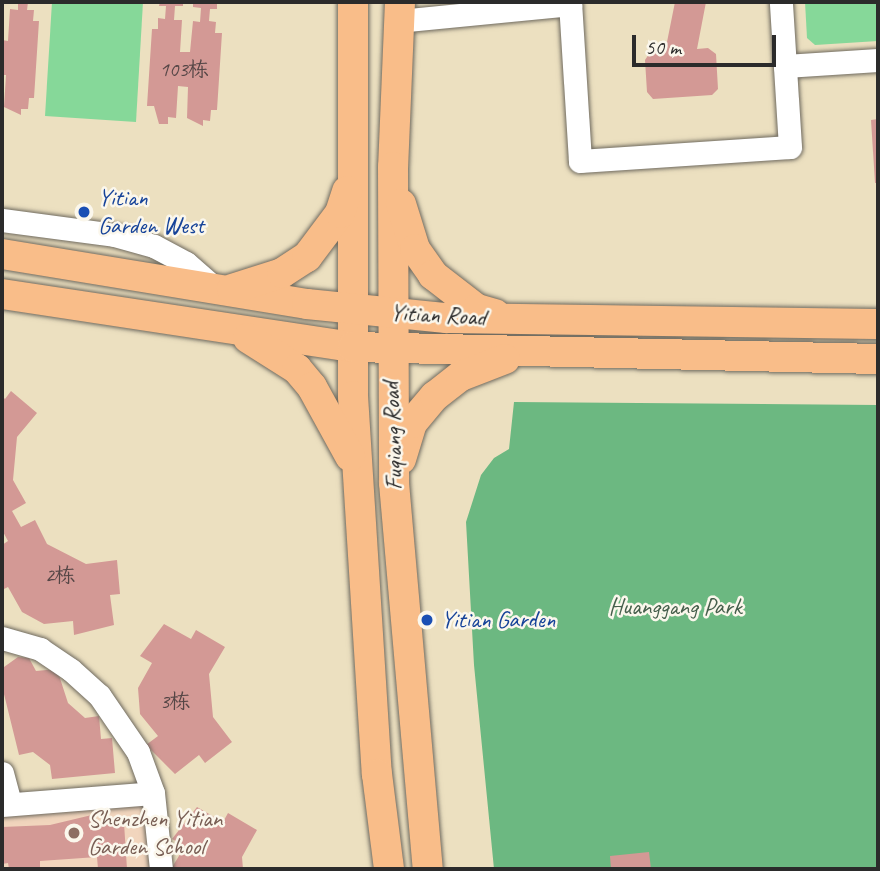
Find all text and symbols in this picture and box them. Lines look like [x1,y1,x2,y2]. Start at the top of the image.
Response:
scale bar [635,21,778,65]
text: 50 m [645,34,681,60]
house number: 103栋 [159,56,209,82]
place label: Yitian Garden West [98,184,204,240]
marker: Yitian Garden West [76,204,92,220]
street label: Yitian Road [389,298,487,332]
street label: Fuqiang Road [377,381,409,491]
house number: 2栋 [45,562,75,588]
park label: Huanggang Park [609,593,741,621]
place label: Yitian Garden [441,606,555,634]
marker: Yitian Garden [419,612,435,628]
house number: 3栋 [160,688,190,714]
place label: Shenzhen Yitian Garden School [88,805,223,861]
marker: Shenzhen Yitian Garden School [66,825,82,841]

